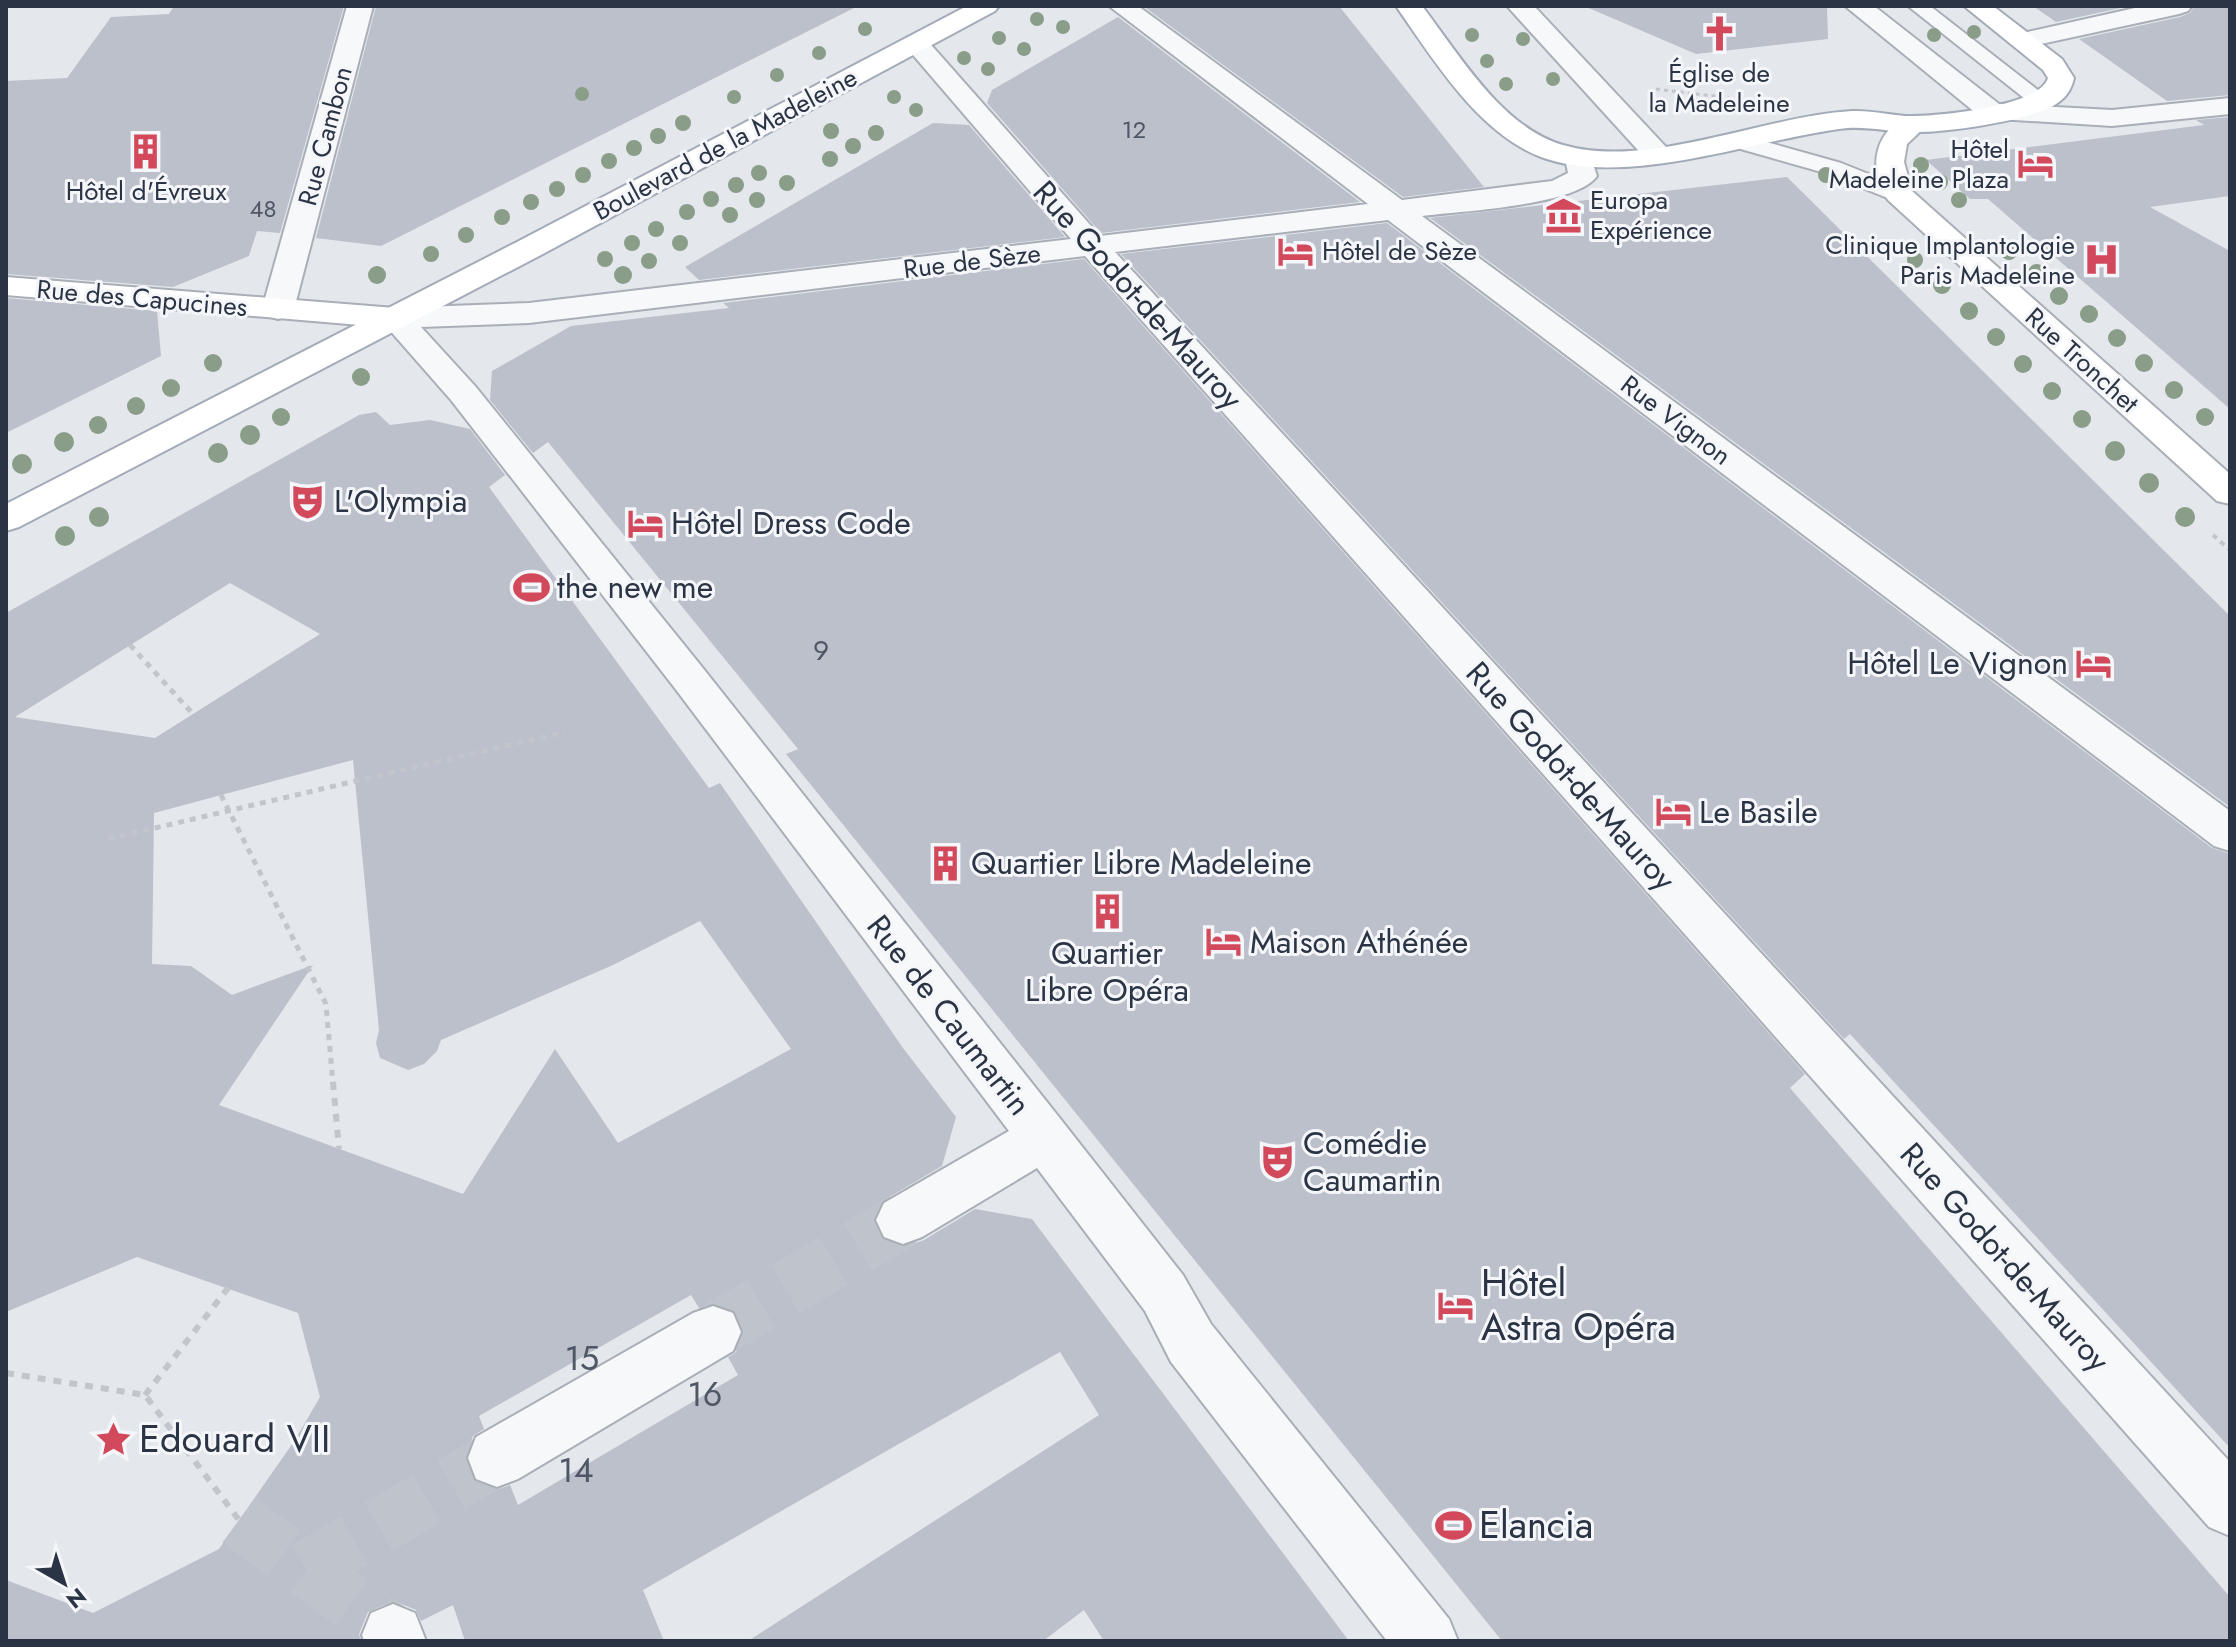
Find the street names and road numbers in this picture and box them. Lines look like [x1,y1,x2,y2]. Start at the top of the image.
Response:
street label: Boulevard de la Madeleine [586,58,864,230]
street label: Rue Cambon [288,62,362,210]
street label: Rue Godot-de-Mauroy [1022,170,1254,420]
street label: Rue de Sèze [901,234,1043,288]
street label: Rue des Capucines [35,270,249,326]
street label: Rue Tronchet [2017,299,2148,422]
street label: Rue Vignon [1613,366,1739,474]
street label: Rue Godot-de-Mauroy [1455,651,1687,901]
street label: Rue de Caumartin [856,905,1042,1125]
street label: Rue Godot-de-Mauroy [1889,1132,2121,1382]

